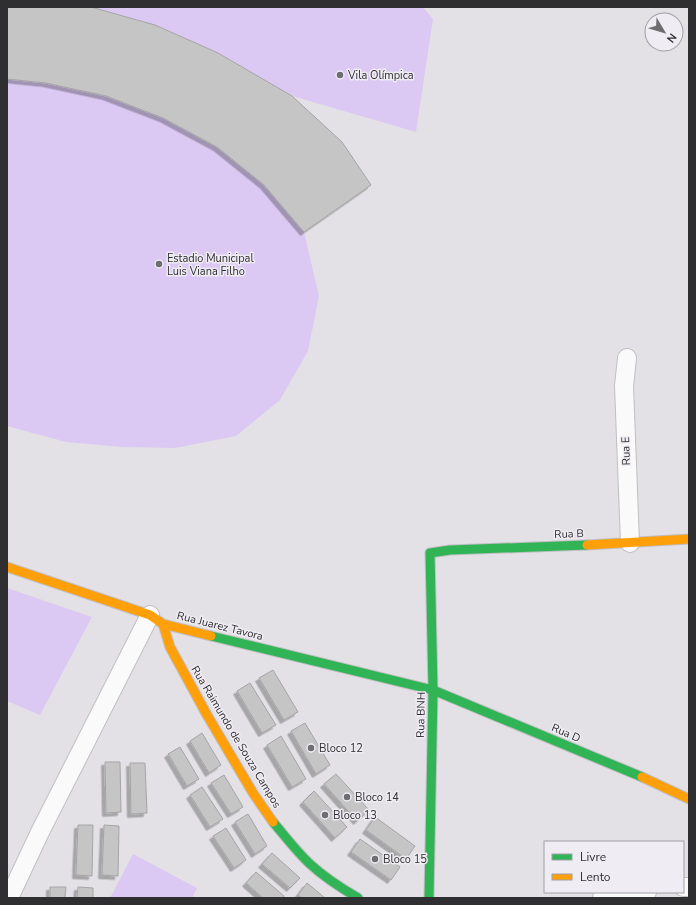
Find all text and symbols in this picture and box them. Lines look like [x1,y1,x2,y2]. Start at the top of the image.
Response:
north arrow [644,12,684,52]
text: N [663,30,680,46]
place label: Vila Olímpica [347,68,414,83]
marker: Vila Olímpica [335,70,345,80]
place label: Estadio Municipal Luis Viana Filho [167,251,254,279]
marker: Estadio Municipal Luis Viana Filho [154,259,164,269]
street label: Rua E [618,436,634,466]
street label: Rua B [554,526,584,542]
street label: Rua Juarez Tavora [175,608,265,644]
street label: Rua Raimundo de Souza Campos [188,663,284,811]
street label: Rua BNH [413,692,429,738]
street label: Rua D [549,720,583,746]
place label: Bloco 12 [319,741,363,756]
marker: Bloco 12 [306,743,316,753]
place label: Bloco 14 [355,790,399,805]
marker: Bloco 14 [342,792,352,802]
place label: Bloco 13 [333,808,377,823]
marker: Bloco 13 [320,810,330,820]
legend [544,841,684,893]
text: Livre [580,849,606,865]
place label: Bloco 15 [383,852,427,867]
marker: Bloco 15 [370,854,380,864]
text: Lento [580,869,611,885]

